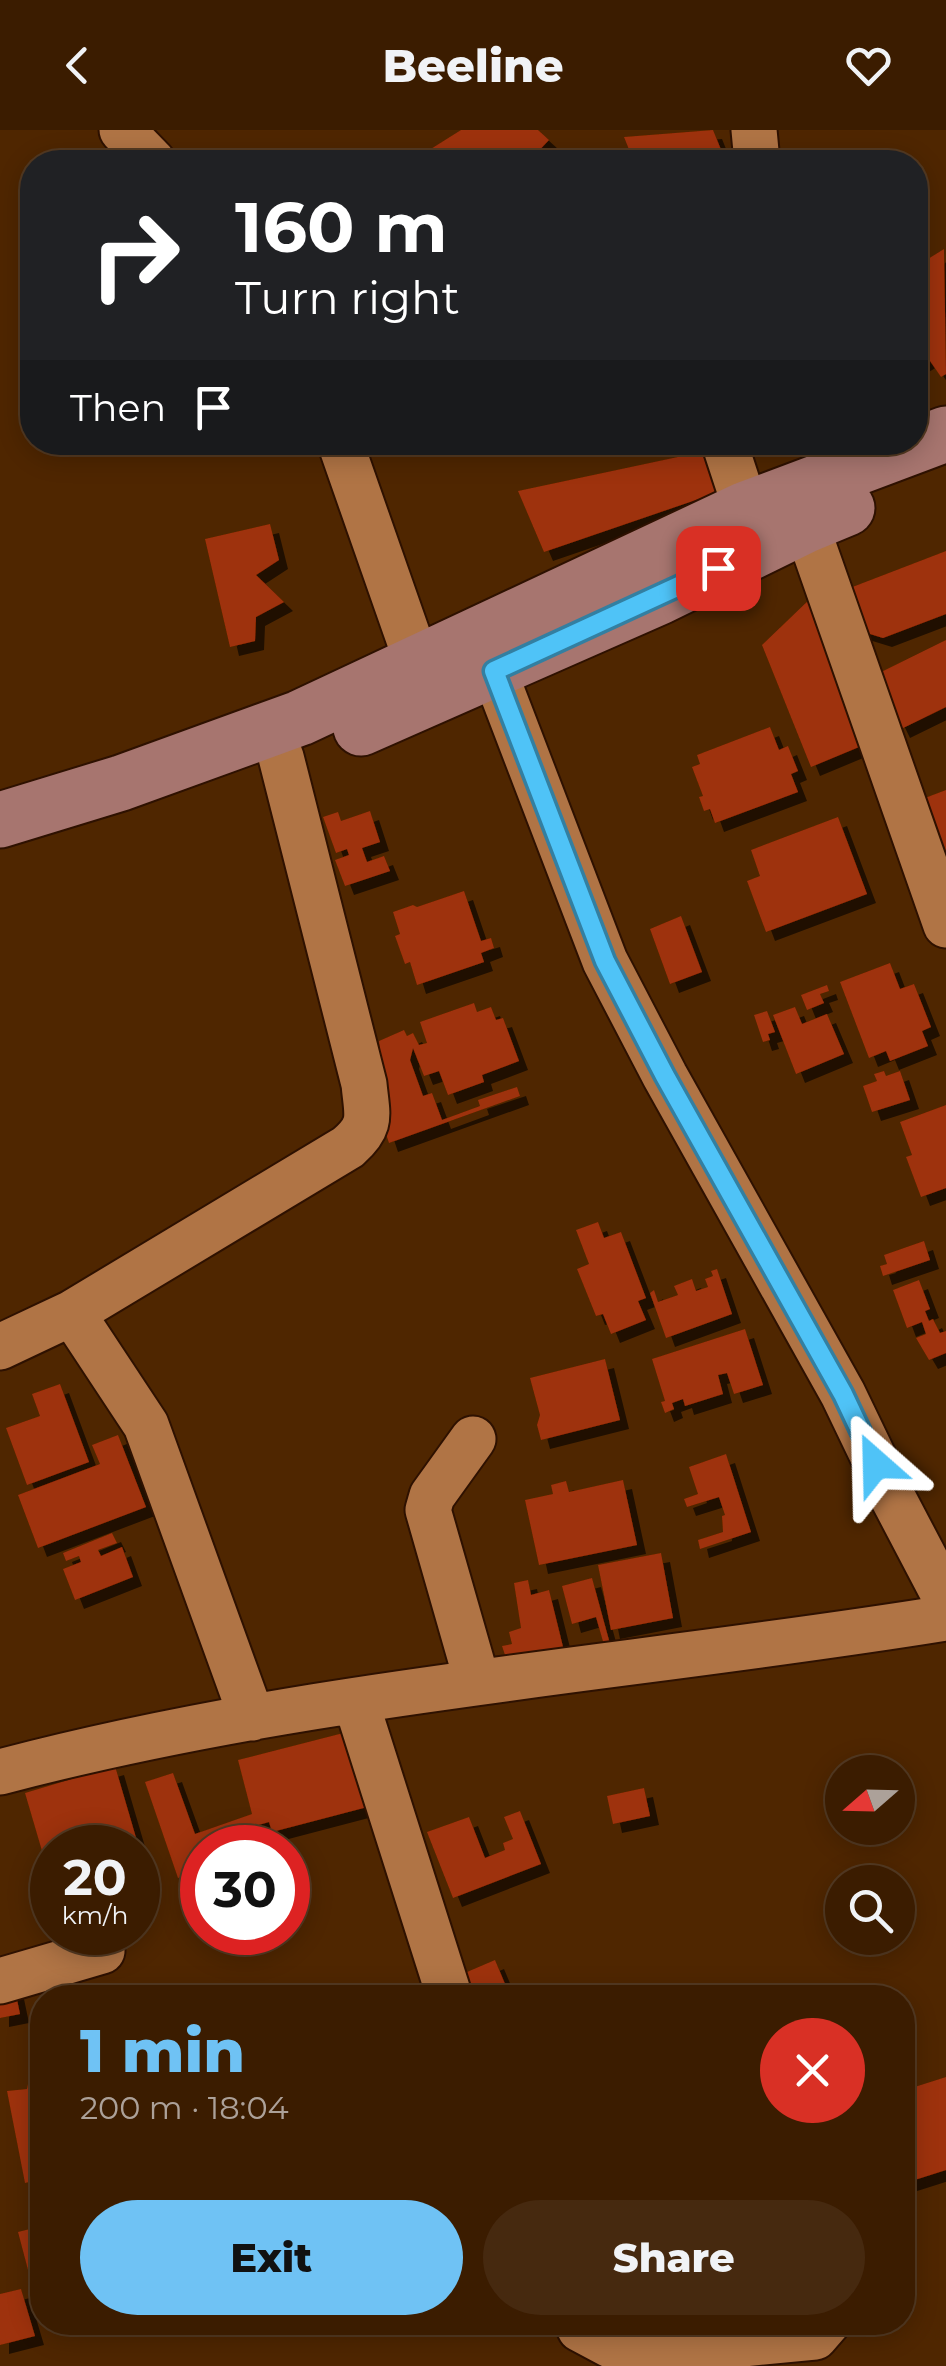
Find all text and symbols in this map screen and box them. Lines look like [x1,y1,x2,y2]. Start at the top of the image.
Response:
icon: back [50,38,105,93]
text: Beeline [382,38,564,93]
icon: heart [841,38,896,93]
text: 160 m [235,184,448,270]
icon: right [70,190,200,320]
text: Turn right [235,270,460,325]
icon: arrive [186,380,241,435]
text: Then [70,384,166,431]
pin [676,526,761,611]
icon: arrive [691,541,746,596]
position arrow [824,1412,928,1516]
north arrow [825,1755,915,1845]
map controls [825,1755,915,1955]
speed limit sign: 30 [180,1825,310,1955]
text: 20 [63,1847,127,1908]
button: search [825,1865,915,1955]
text: km/h [62,1900,128,1930]
text: 1 min [80,2014,245,2087]
button: close [760,2018,865,2123]
text: 200 m · 18:04 [80,2088,289,2127]
button: Exit [80,2200,463,2315]
button: Share [483,2200,865,2315]

